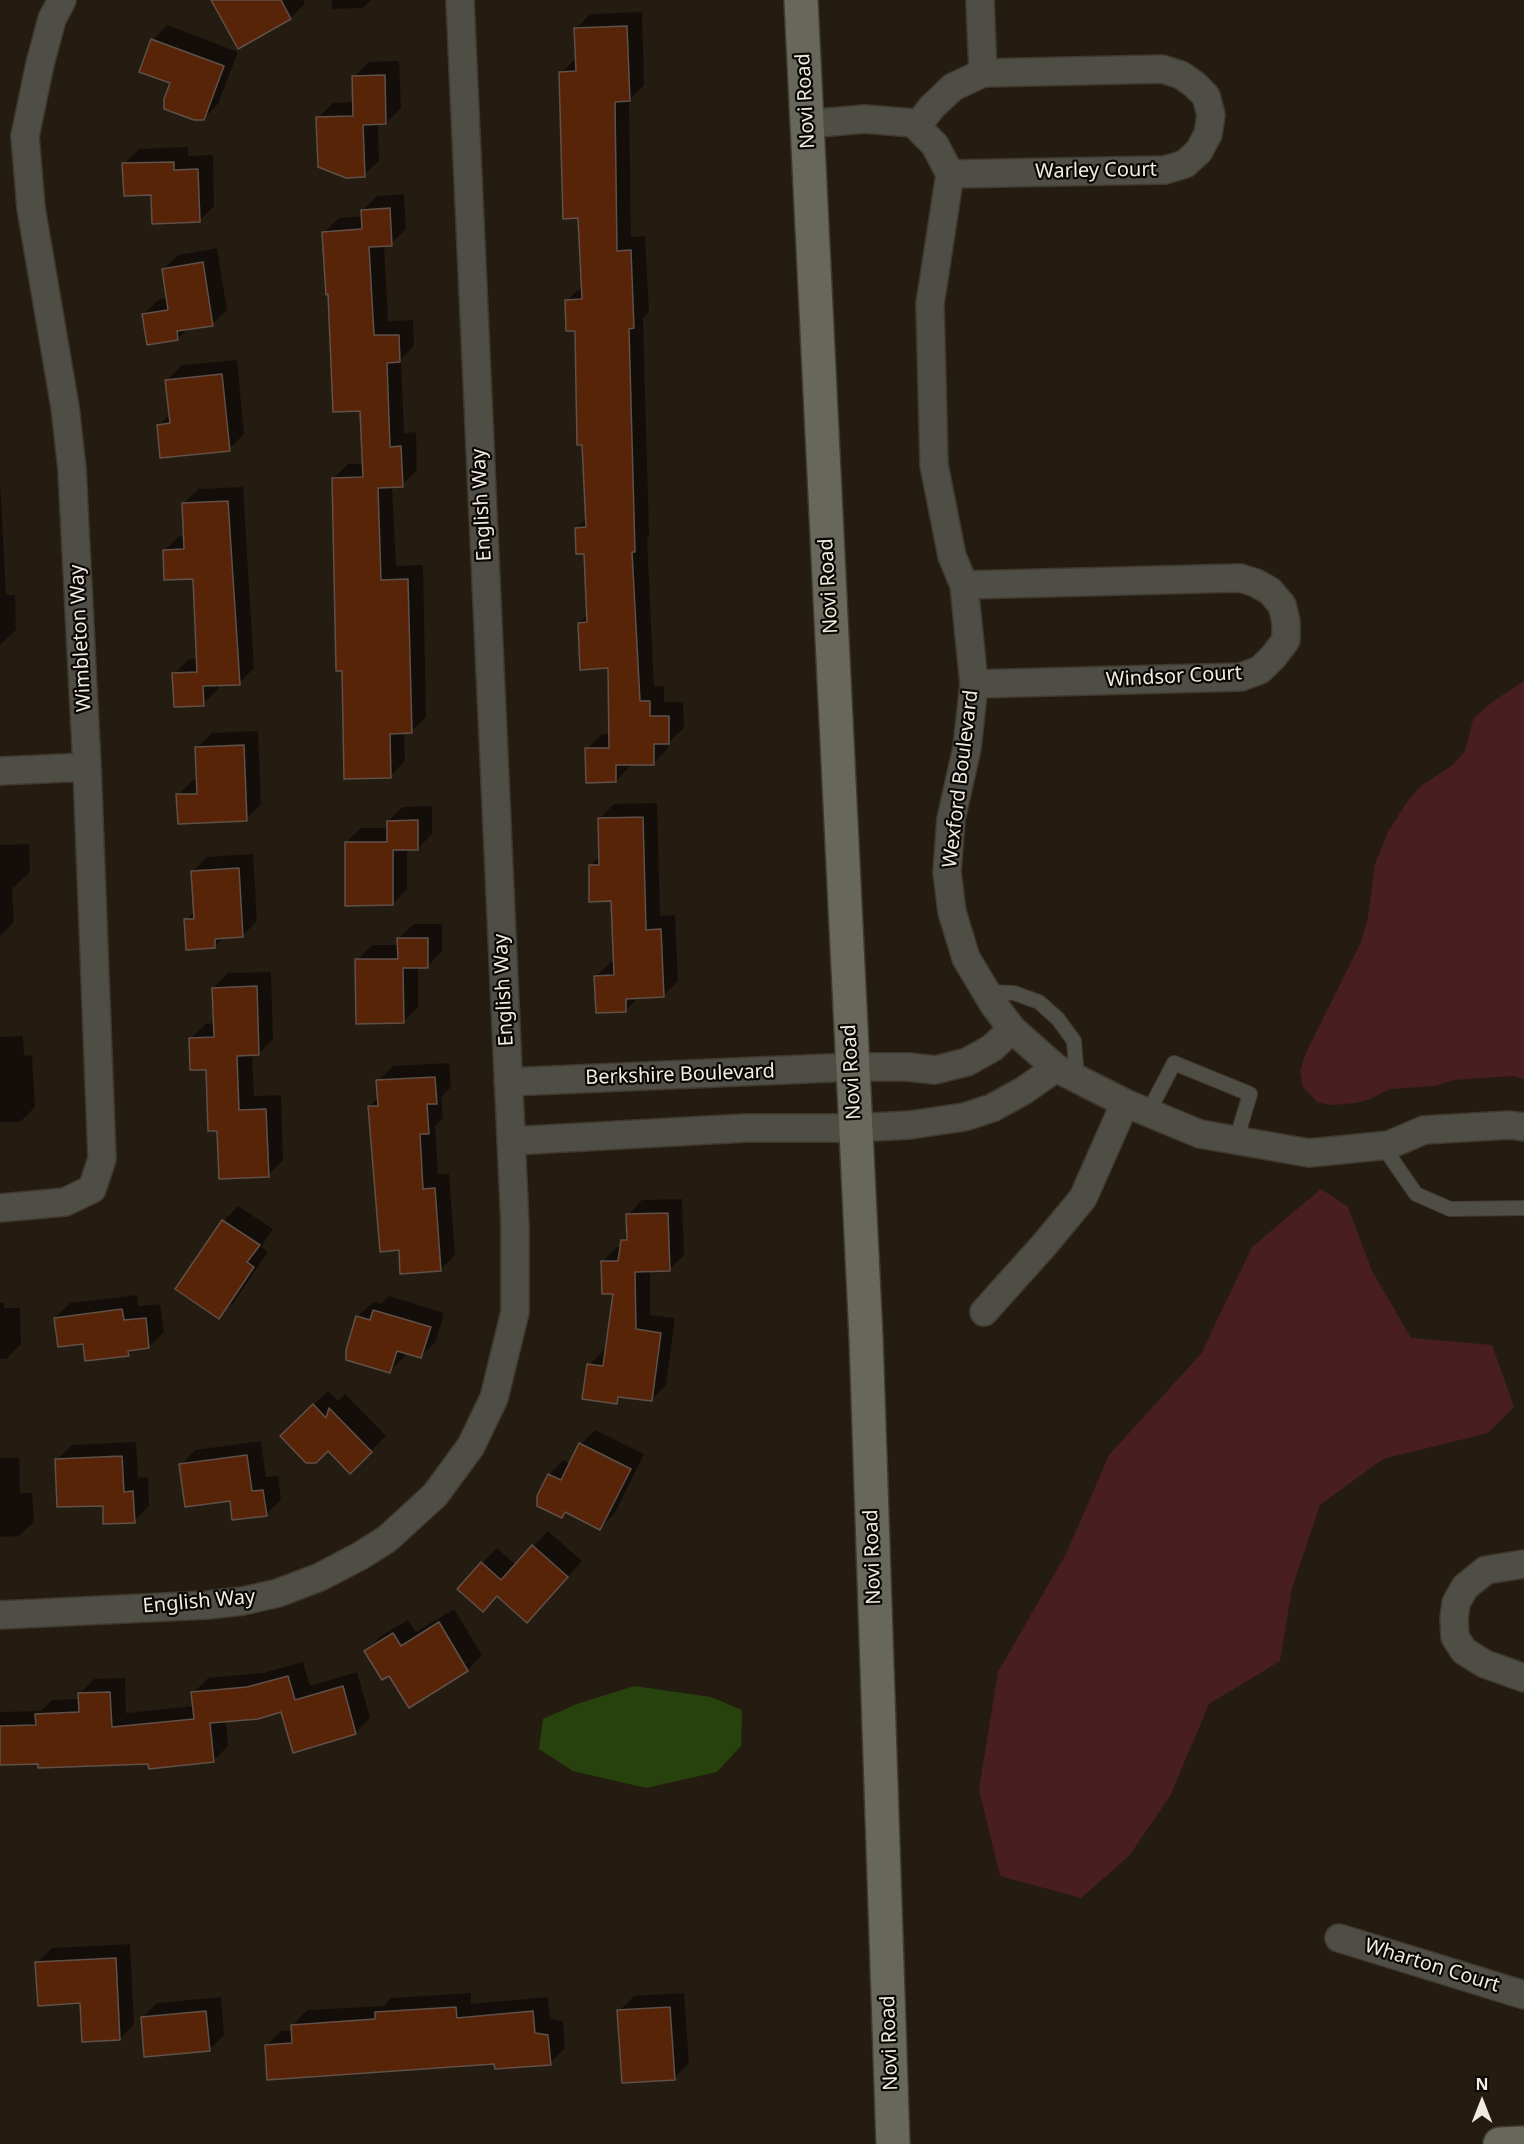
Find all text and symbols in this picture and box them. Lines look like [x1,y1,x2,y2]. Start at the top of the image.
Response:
street label: Novi Road [792,53,820,149]
street label: Warley Court [1035,158,1157,184]
street label: English Way [467,448,497,562]
street label: Novi Road [815,538,843,634]
street label: Wimbleton Way [65,564,97,712]
street label: Windsor Court [1105,661,1243,693]
street label: Wexford Boulevard [938,689,984,869]
street label: English Way [489,933,519,1047]
street label: Novi Road [838,1024,866,1120]
street label: Berkshire Boulevard [585,1060,775,1090]
street label: Novi Road [859,1509,887,1605]
street label: English Way [142,1585,256,1619]
street label: Wharton Court [1362,1934,1502,1998]
street label: Novi Road [876,1995,904,2091]
north arrow [1452,2072,1512,2132]
text: N [1475,2073,1489,2095]

